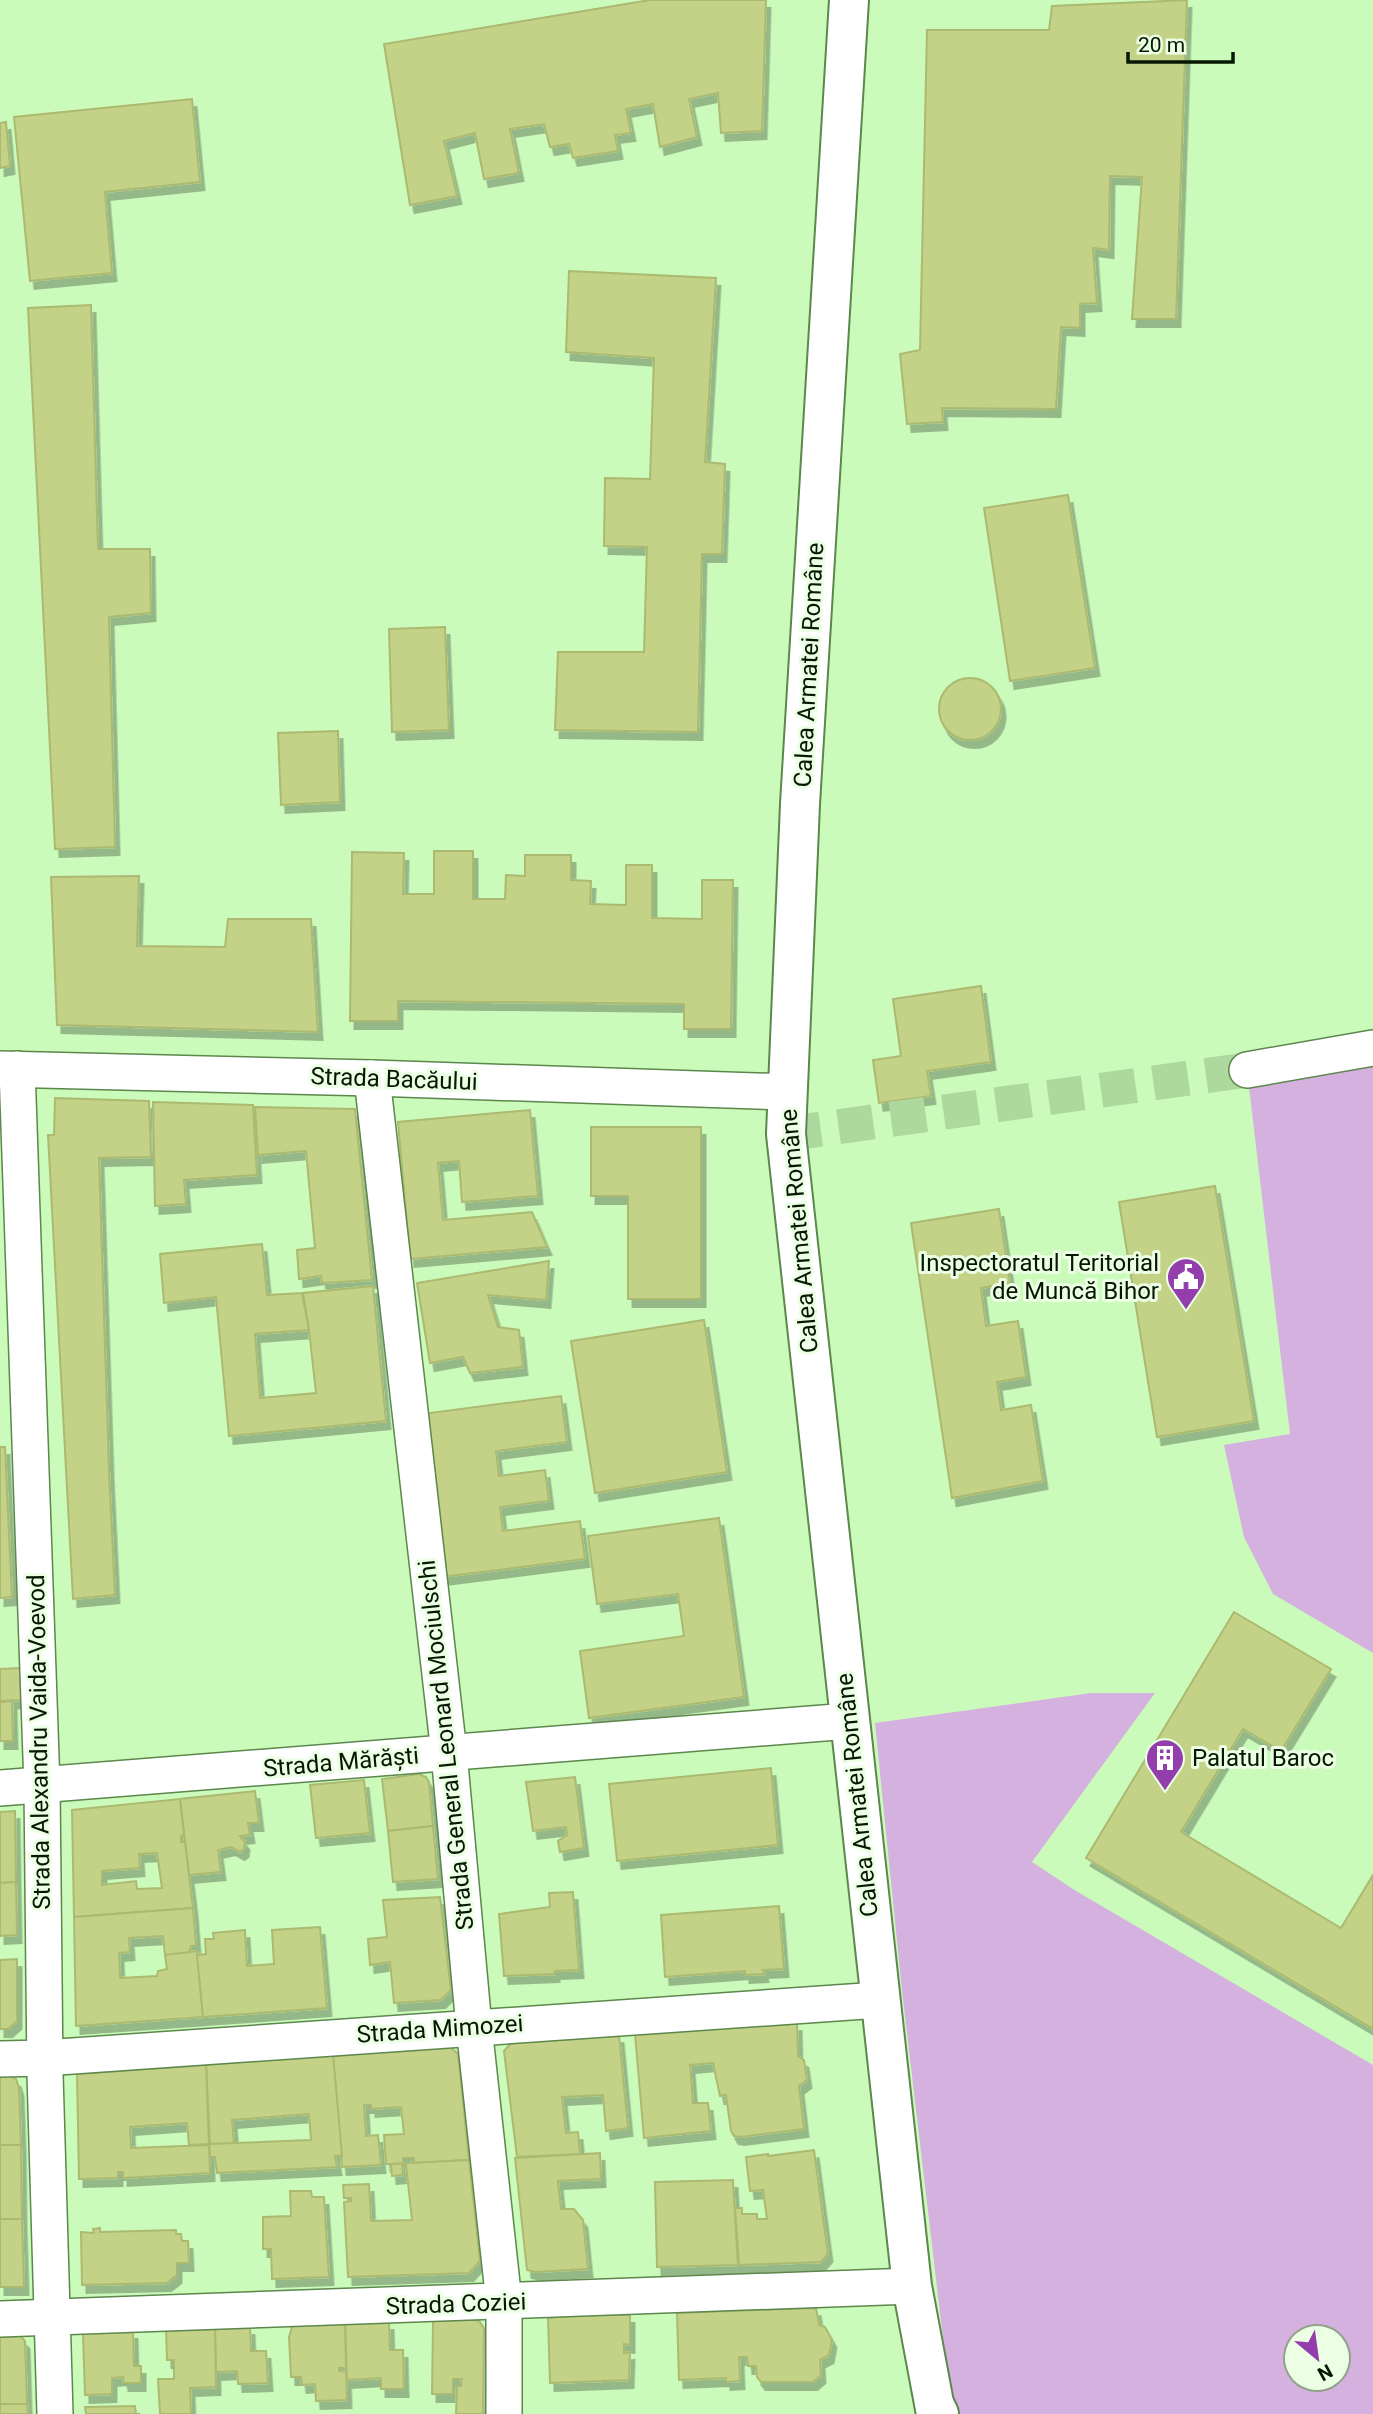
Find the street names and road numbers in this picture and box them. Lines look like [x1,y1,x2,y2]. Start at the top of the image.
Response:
street label: Calea Armatei Române [789,542,829,788]
street label: Strada Bacăului [310,1062,478,1096]
street label: Calea Armatei Române [774,1108,824,1354]
street label: Strada General Leonard Mociulschi [413,1559,479,1931]
street label: Strada Alexandru Vaida-Voevod [22,1574,56,1910]
street label: Calea Armatei Române [830,1672,884,1918]
street label: Strada Mărăști [262,1741,420,1783]
street label: Strada Mimozei [356,2009,524,2049]
street label: Strada Coziei [385,2288,527,2320]

